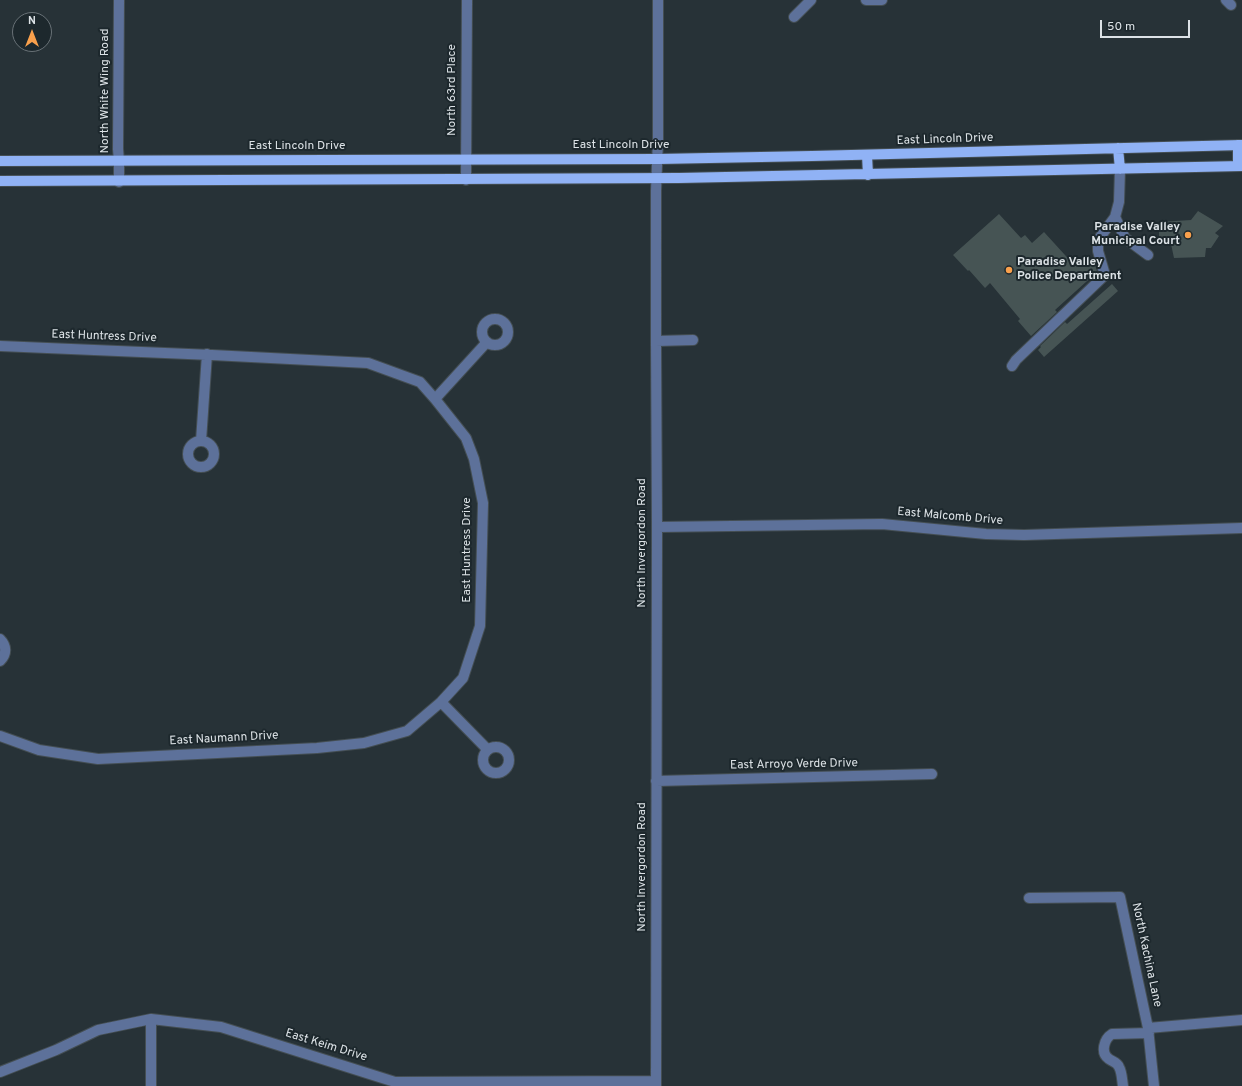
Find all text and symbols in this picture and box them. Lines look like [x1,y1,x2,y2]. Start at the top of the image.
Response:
north arrow [12,12,52,52]
scale bar [1102,12,1192,38]
text: N [28,14,36,28]
text: 50 m [1107,19,1135,35]
street label: North White Wing Road [99,29,113,153]
street label: North 63rd Place [446,44,460,136]
street label: East Lincoln Drive [896,131,994,149]
street label: East Lincoln Drive [573,139,669,153]
street label: East Lincoln Drive [249,140,345,154]
place label: Paradise Valley Municipal Court [1091,221,1180,249]
marker: Paradise Valley Municipal Court [1183,230,1193,240]
place label: Paradise Valley Police Department [1017,256,1121,284]
marker: Paradise Valley Police Department [1004,265,1014,275]
street label: East Huntress Drive [51,328,157,346]
street label: North Invergordon Road [636,478,650,608]
street label: East Huntress Drive [461,497,475,603]
street label: East Malcomb Drive [897,505,1003,529]
street label: East Naumann Drive [169,729,279,749]
street label: East Arroyo Verde Drive [730,757,858,773]
street label: North Invergordon Road [636,802,650,932]
street label: North Kachina Lane [1128,901,1164,1009]
street label: East Keim Drive [283,1027,369,1065]

